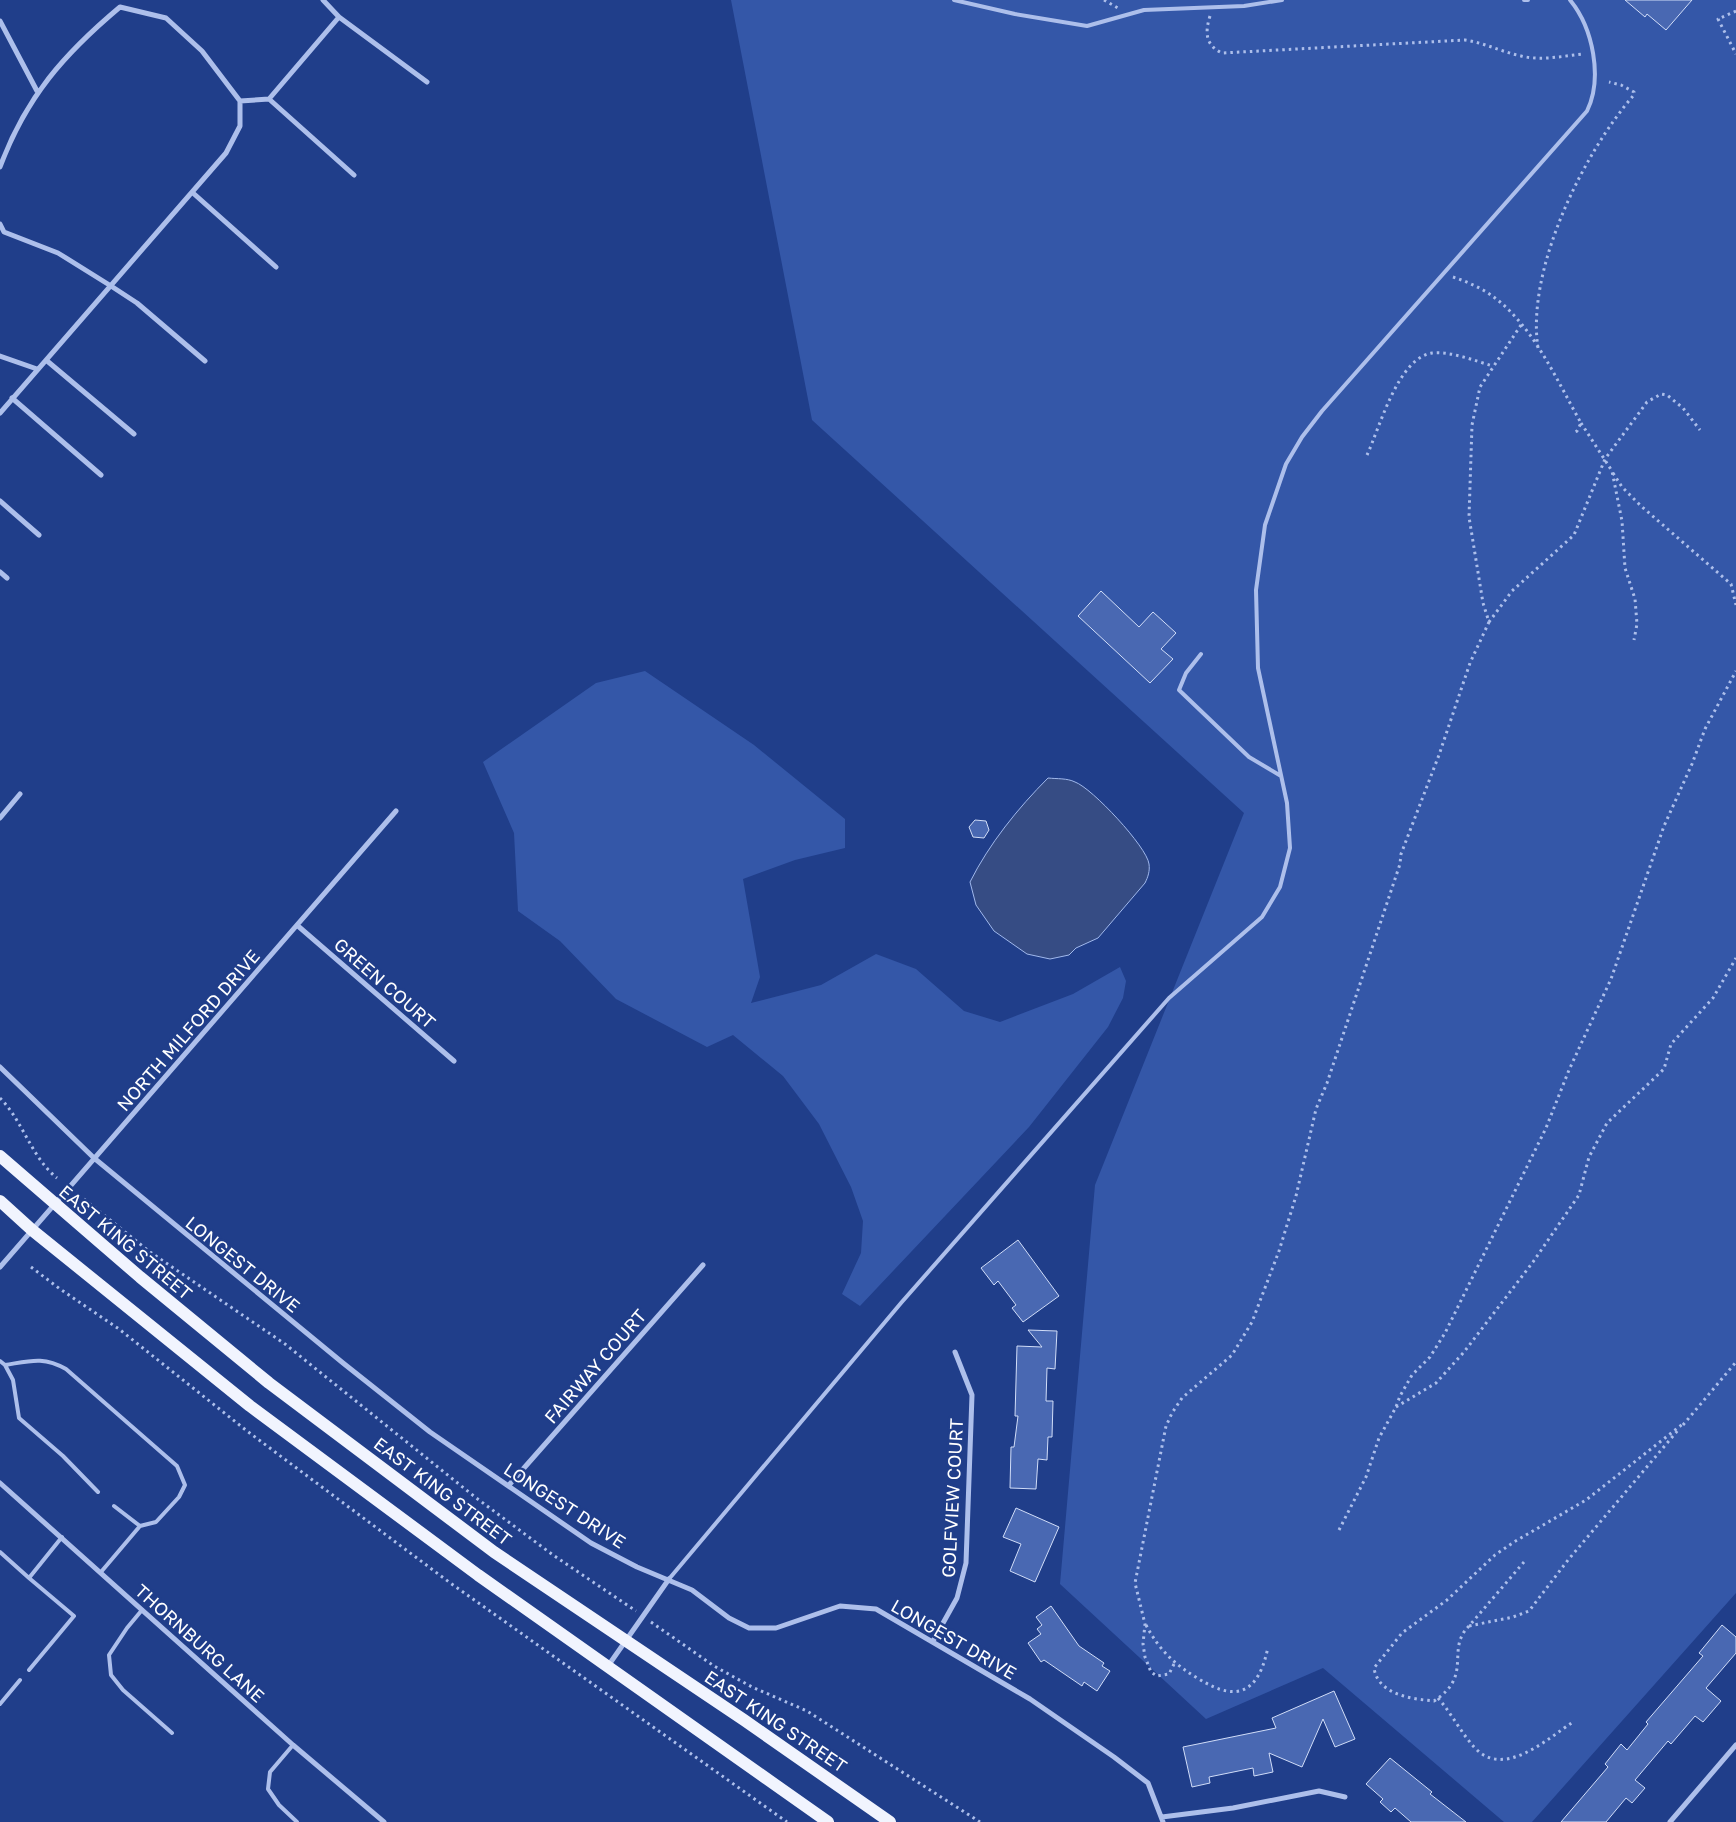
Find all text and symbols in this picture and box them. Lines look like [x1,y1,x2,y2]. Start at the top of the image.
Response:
street label: GREEN COURT [330,933,440,1033]
street label: NORTH MILFORD DRIVE [112,945,264,1115]
street label: EAST KING STREET [55,1180,197,1304]
street label: LONGEST DRIVE [181,1211,305,1317]
street label: FAIRWAY COURT [539,1304,651,1428]
street label: GOLFVIEW COURT [937,1418,967,1578]
street label: EAST KING STREET [370,1432,516,1550]
street label: LONGEST DRIVE [500,1457,630,1553]
street label: THORNBURG LANE [131,1579,269,1707]
street label: LONGEST DRIVE [888,1594,1020,1684]
street label: EAST KING STREET [701,1665,851,1777]

